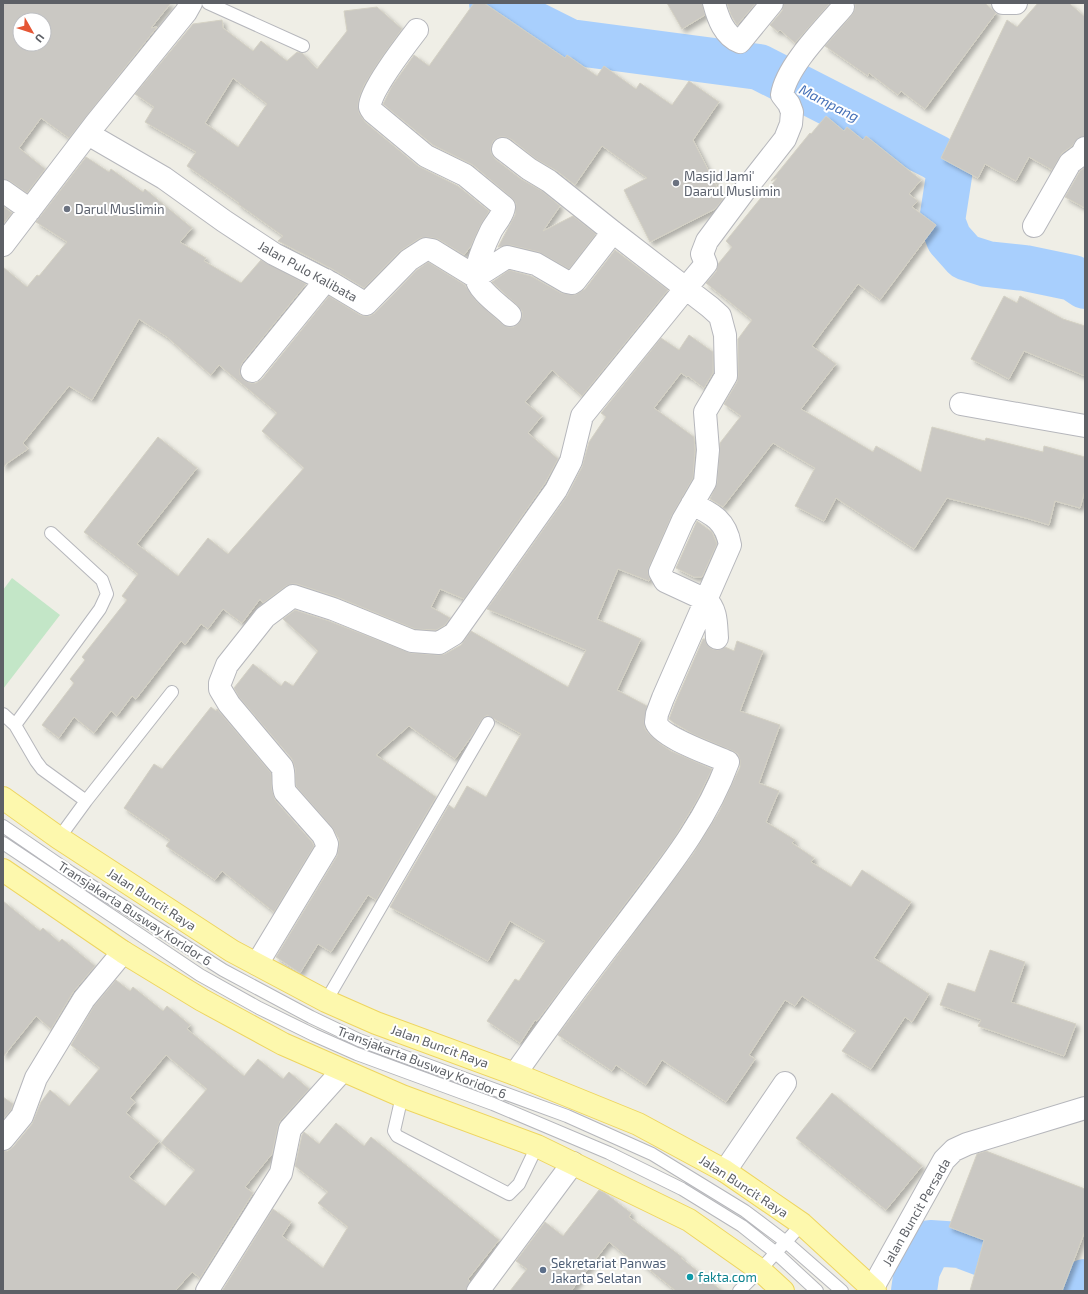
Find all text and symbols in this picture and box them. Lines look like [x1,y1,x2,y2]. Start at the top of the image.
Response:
north arrow [12,12,52,52]
text: U [33,32,48,46]
water label: Mampang [797,80,862,125]
place label: Masjid Jami' Daarul Muslimin [684,168,781,199]
marker: Masjid Jami' Daarul Muslimin [671,178,681,188]
place label: Darul Muslimin [75,201,165,217]
marker: Darul Muslimin [62,204,72,214]
street label: Jalan Pulo Kalibata [256,237,360,305]
street label: Transjakarta Busway Koridor 6 [55,857,215,969]
street label: Jalan Buncit Raya [105,864,199,934]
street label: Jalan Buncit Raya [389,1021,491,1071]
street label: Transjakarta Busway Koridor 6 [335,1022,509,1102]
street label: Jalan Buncit Raya [697,1151,791,1221]
street label: Jalan Buncit Persada [879,1155,953,1269]
place label: Sekretariat Panwas Jakarta Selatan [551,1255,666,1286]
marker: Sekretariat Panwas Jakarta Selatan [538,1265,548,1275]
place label: fakta.com [698,1269,757,1285]
marker: fakta.com [685,1272,695,1282]

